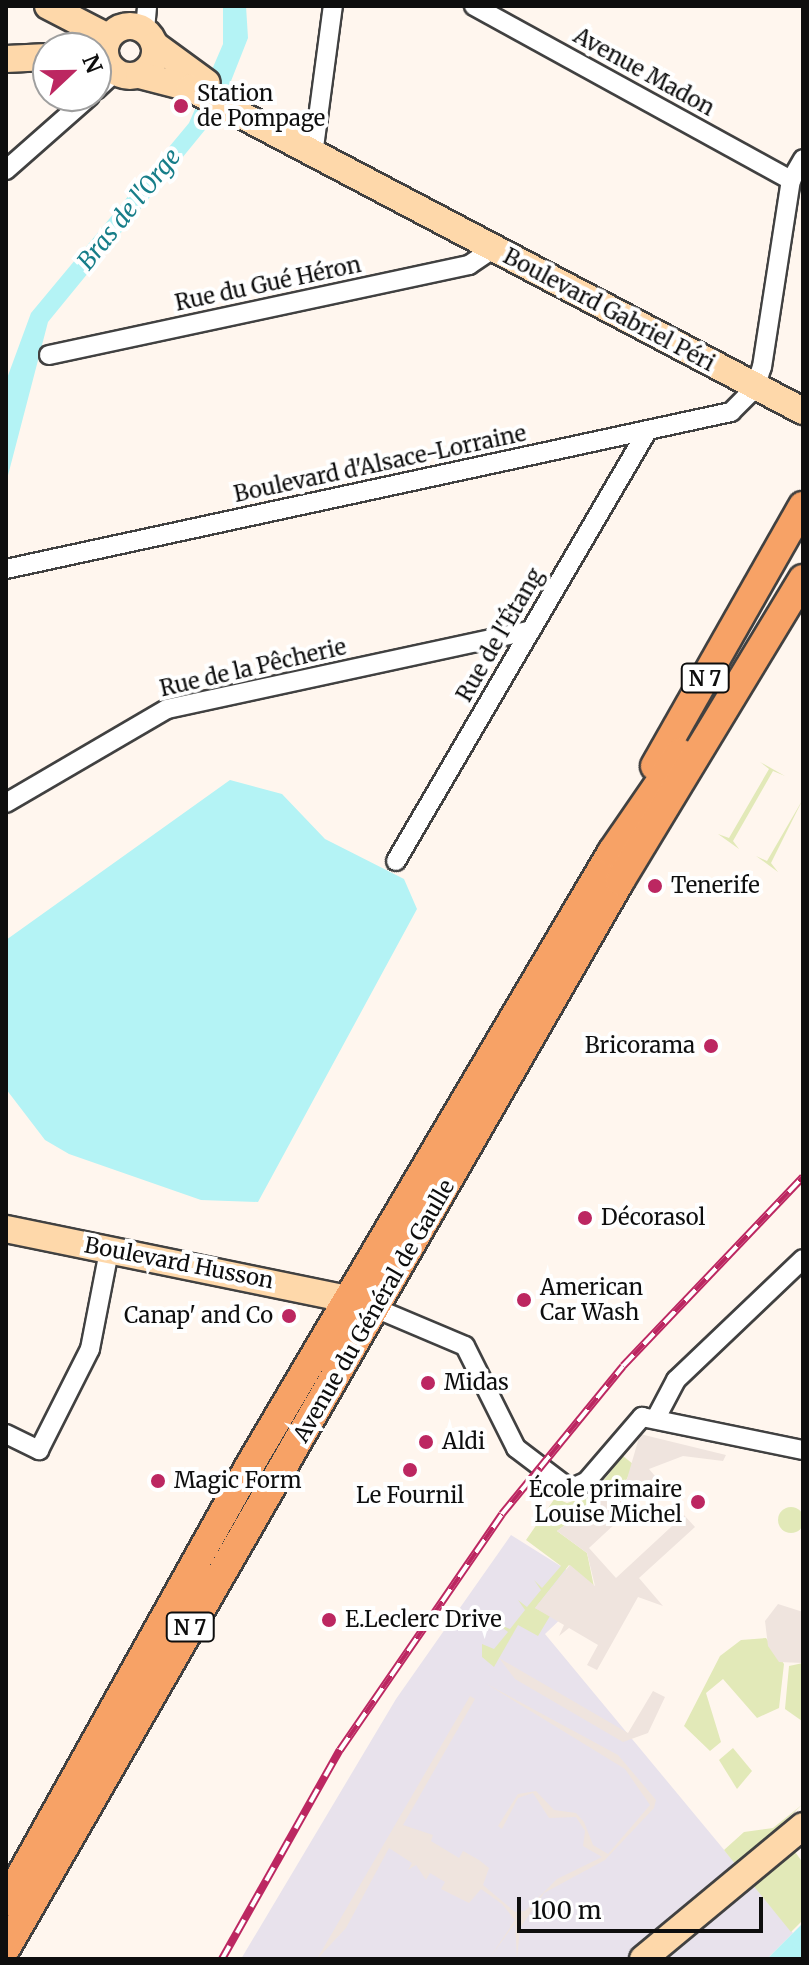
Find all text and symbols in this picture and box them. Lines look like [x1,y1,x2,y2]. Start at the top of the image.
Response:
street label: Avenue Madon [569,22,719,122]
north arrow [32,32,112,112]
text: N [76,50,109,77]
place label: Station de Pompage [197,80,325,132]
marker: Station de Pompage [172,97,190,115]
water label: Bras de l'Orge [71,143,187,275]
street label: Boulevard Gabriel Péri [499,243,719,377]
street label: Rue du Gué Héron [173,251,363,317]
street label: Boulevard d'Alsace-Lorraine [231,420,529,508]
street label: Rue de l'Étang [451,564,549,706]
street label: Rue de la Pêcherie [157,634,349,702]
road number: N 7 [679,662,731,694]
place label: Tenerife [671,873,760,899]
marker: Tenerife [646,877,664,895]
place label: Bricorama [585,1033,695,1059]
marker: Bricorama [702,1037,720,1055]
street label: Avenue du Général de Gaulle [288,1175,460,1447]
place label: Décorasol [601,1205,705,1231]
marker: Décorasol [576,1209,594,1227]
street label: Boulevard Husson [82,1232,276,1294]
place label: American Car Wash [540,1274,643,1326]
marker: American Car Wash [515,1291,533,1309]
place label: Canap' and Co [124,1303,273,1329]
marker: Canap' and Co [280,1307,298,1325]
place label: Midas [444,1370,509,1396]
marker: Midas [419,1374,437,1392]
place label: Aldi [442,1429,485,1455]
marker: Aldi [417,1433,435,1451]
marker: Le Fournil [401,1461,419,1479]
place label: Magic Form [174,1468,301,1494]
marker: Magic Form [149,1472,167,1490]
place label: École primaire Louise Michel [529,1476,682,1528]
place label: Le Fournil [356,1483,464,1509]
marker: École primaire Louise Michel [689,1493,707,1511]
place label: E.Leclerc Drive [345,1607,502,1633]
road number: N 7 [164,1611,216,1643]
marker: E.Leclerc Drive [320,1611,338,1629]
scale bar [521,1881,767,1931]
text: 100 m [531,1895,601,1926]

